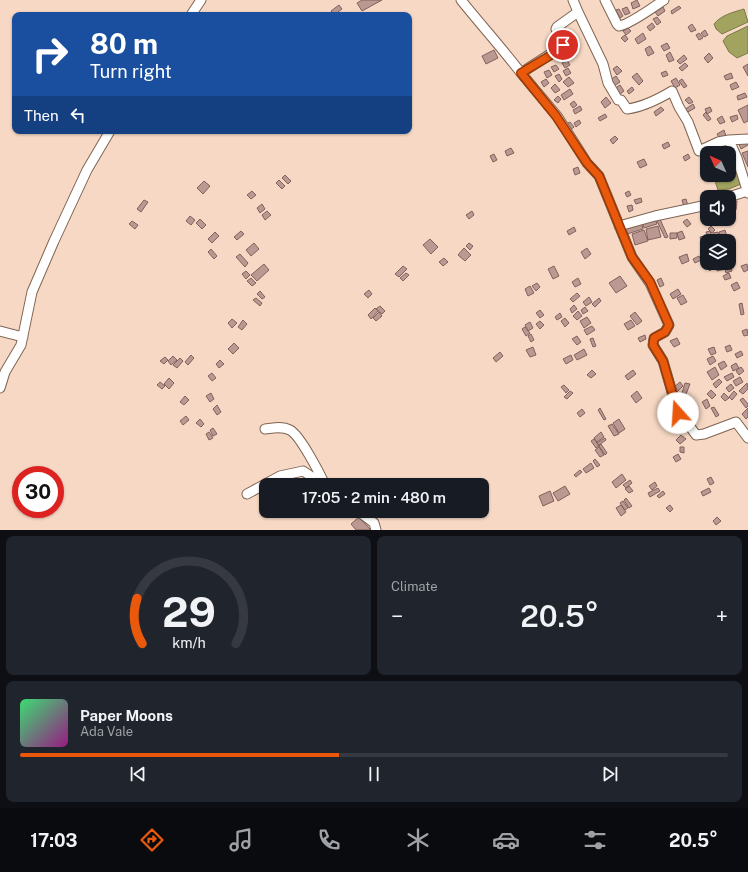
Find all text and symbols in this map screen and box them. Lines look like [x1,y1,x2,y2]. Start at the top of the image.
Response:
text: 80 m [90,27,158,60]
icon: right [24,28,76,80]
pin [546,28,580,62]
icon: arrive [552,34,574,56]
text: Turn right [90,61,172,82]
icon: left [67,104,89,126]
text: Then [24,107,59,124]
north arrow [700,146,736,182]
map controls [700,146,736,270]
button: sound [700,190,736,226]
button: layers [700,234,736,270]
position arrow [657,392,699,434]
speed limit sign: 30 [12,466,64,518]
text: 17:05 · 2 min · 480 m [302,489,446,506]
text: Climate [391,579,438,594]
text: 29 [162,586,215,635]
text: 20.5° [520,598,599,634]
text: − [391,603,403,629]
text: + [716,603,728,629]
text: km/h [172,633,205,650]
text: Paper Moons [80,707,173,724]
text: Ada Vale [80,724,133,739]
icon: previous [127,763,149,785]
icon: pause [363,763,385,785]
icon: next [599,763,621,785]
icon: directions [138,826,166,854]
icon: music [227,826,255,854]
icon: phone [315,826,343,854]
icon: climate [404,826,432,854]
icon: car [492,826,520,854]
icon: filters [581,826,609,854]
text: 17:03 [30,830,78,851]
text: 20.5° [669,830,718,851]

